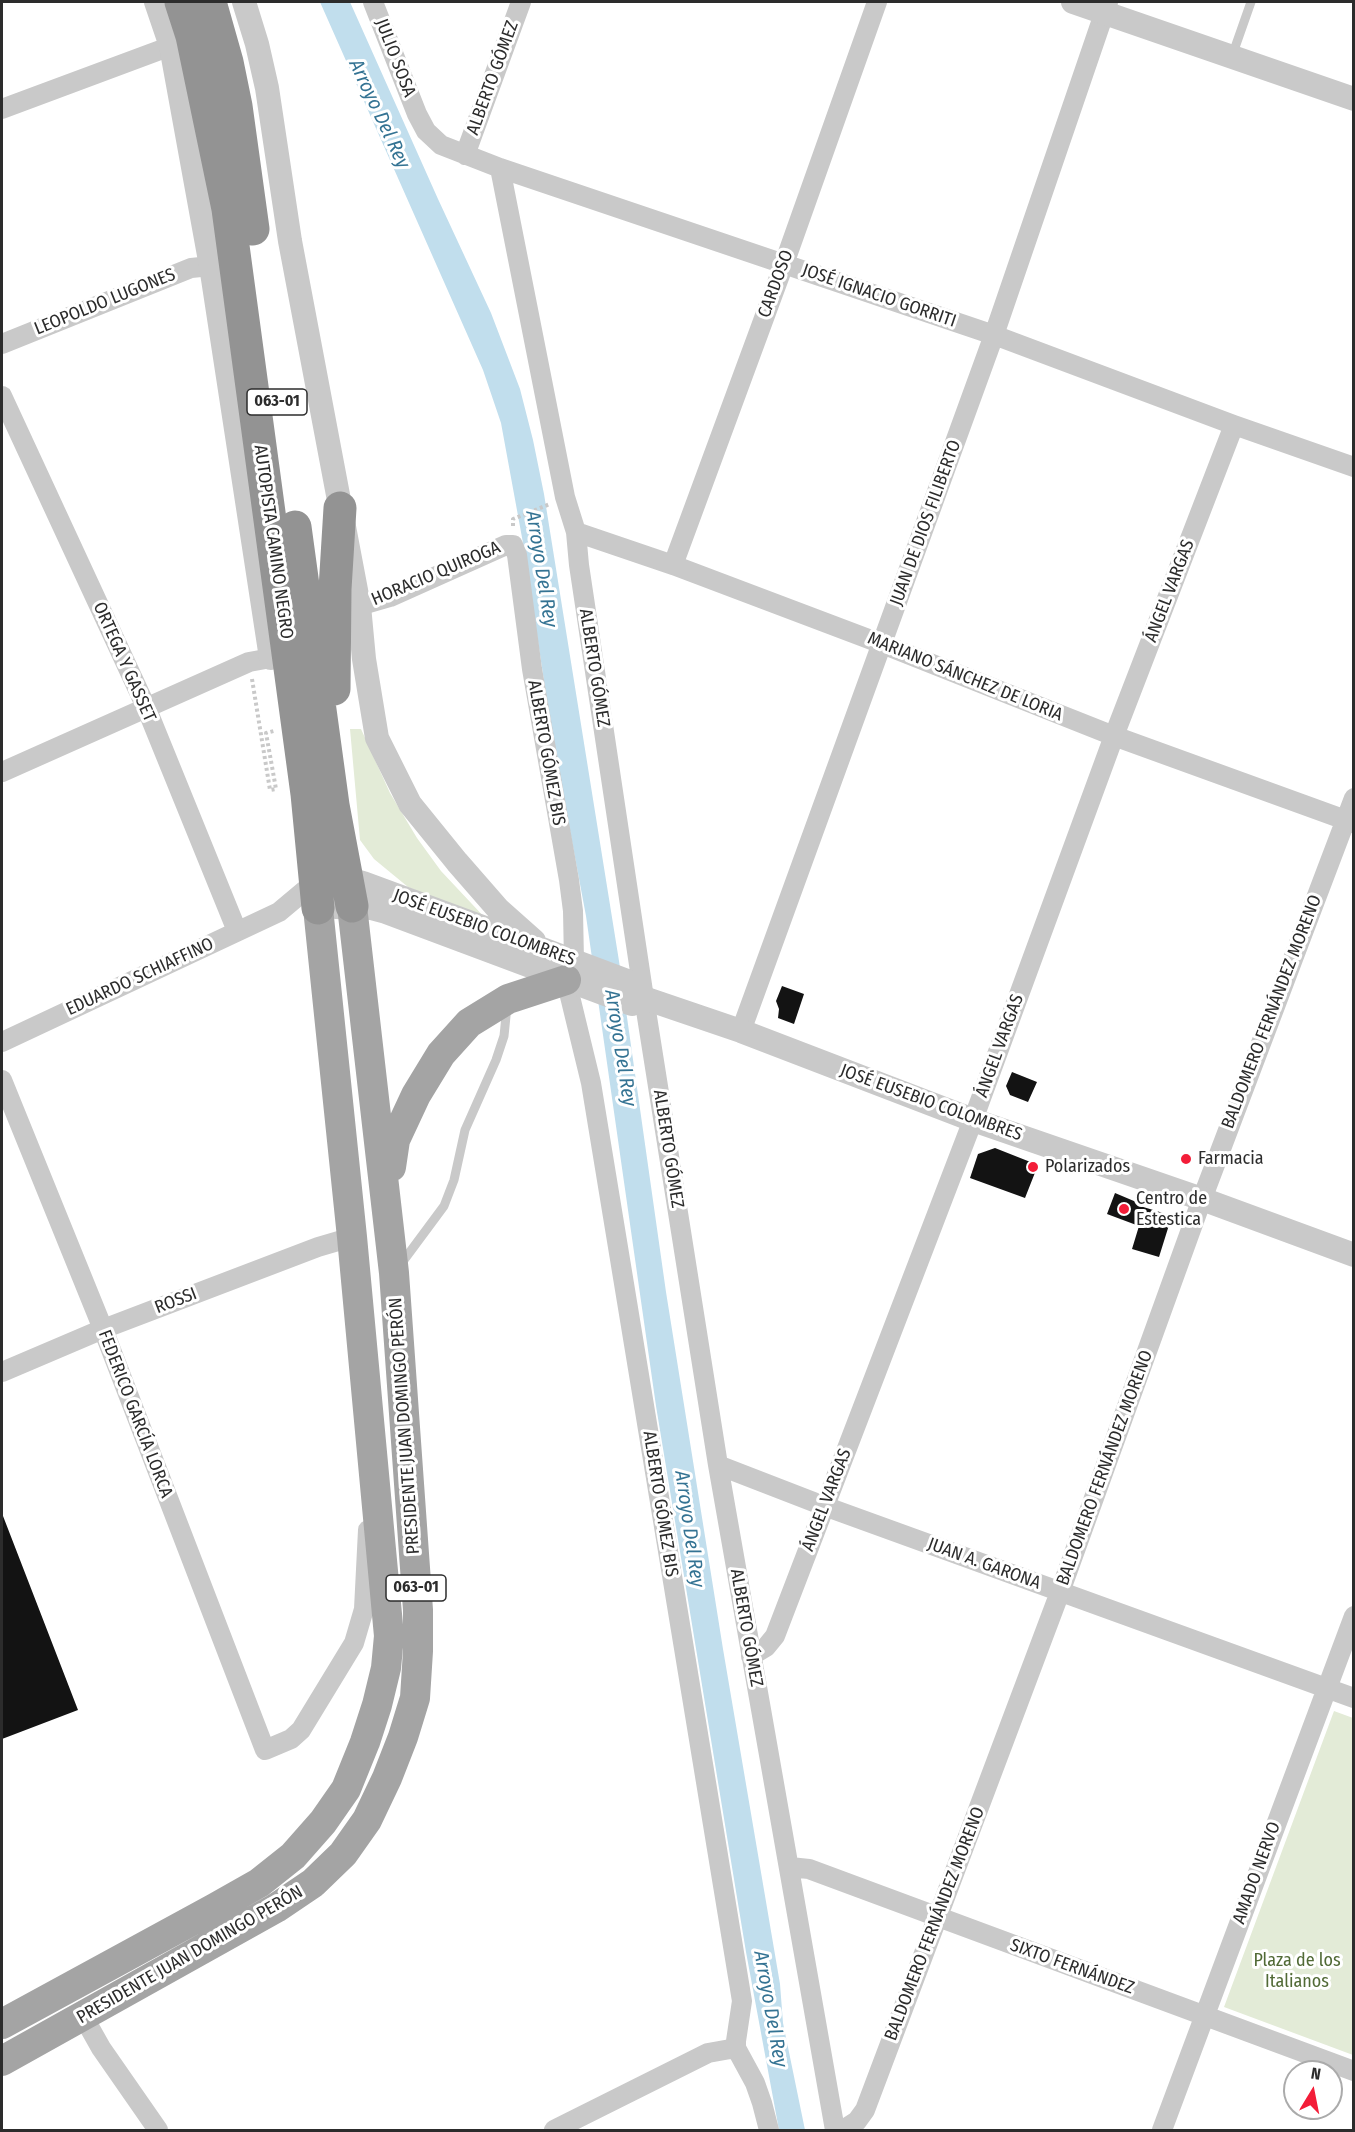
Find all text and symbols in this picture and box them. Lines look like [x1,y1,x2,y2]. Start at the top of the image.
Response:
street label: JULIO SOSA [370,16,420,100]
street label: ALBERTO GÓMEZ [462,18,524,138]
water label: Arroyo Del Rey [343,56,415,172]
street label: CARDOSO [754,247,798,321]
street label: JOSÉ IGNACIO GORRITI [799,260,959,332]
street label: LEOPOLDO LUGONES [31,264,179,340]
road number: 063-01 [247,389,307,415]
street label: JUAN DE DIOS FILIBERTO [886,437,966,609]
street label: AUTOPISTA CAMINO NEGRO [249,444,297,640]
water label: Arroyo Del Rey [520,509,562,629]
street label: HORACIO QUIROGA [368,537,504,611]
street label: ÁNGEL VARGAS [1141,537,1199,645]
street label: ORTEGA Y GASSET [88,599,160,725]
street label: ALBERTO GÓMEZ [574,607,614,729]
street label: MARIANO SÁNCHEZ DE LORIA [864,628,1066,726]
street label: ALBERTO GÓMEZ BIS [523,679,569,827]
street label: JOSÉ EUSEBIO COLOMBRES [390,885,578,971]
street label: BALDOMERO FERNÁNDEZ MORENO [1217,892,1327,1132]
street label: EDUARDO SCHIAFFINO [63,933,217,1021]
water label: Arroyo Del Rey [599,988,641,1108]
street label: ÁNGEL VARGAS [971,992,1029,1100]
street label: JOSÉ EUSEBIO COLOMBRES [837,1060,1025,1146]
street label: ALBERTO GÓMEZ [648,1088,688,1210]
place label: Farmacia [1198,1148,1264,1170]
marker: Farmacia [1179,1152,1193,1166]
place label: Polarizados [1045,1156,1130,1178]
marker: Polarizados [1026,1160,1040,1174]
place label: Centro de Estestica [1136,1188,1207,1230]
marker: Centro de Estestica [1117,1202,1131,1216]
street label: ROSSI [152,1283,200,1319]
street label: PRESIDENTE JUAN DOMINGO PERÓN [385,1297,425,1555]
street label: FEDERICO GARCÍA LORCA [93,1327,177,1501]
street label: BALDOMERO FERNÁNDEZ MORENO [1052,1347,1158,1589]
street label: ALBERTO GÓMEZ BIS [638,1430,682,1578]
street label: ÁNGEL VARGAS [798,1446,856,1554]
water label: Arroyo Del Rey [669,1469,709,1589]
street label: JUAN A. GARONA [925,1534,1043,1594]
street label: ALBERTO GÓMEZ [725,1567,767,1689]
road number: 063-01 [386,1575,446,1601]
street label: BALDOMERO FERNÁNDEZ MORENO [880,1804,990,2044]
street label: AMADO NERVO [1229,1819,1285,1927]
street label: PRESIDENTE JUAN DOMINGO PERÓN [73,1881,307,2029]
street label: SIXTO FERNÁNDEZ [1007,1935,1137,1999]
water label: Arroyo Del Rey [748,1949,792,2069]
park label: Plaza de los Italianos [1253,1950,1341,1992]
north arrow [1283,2060,1343,2120]
text: N [1309,2064,1322,2084]

